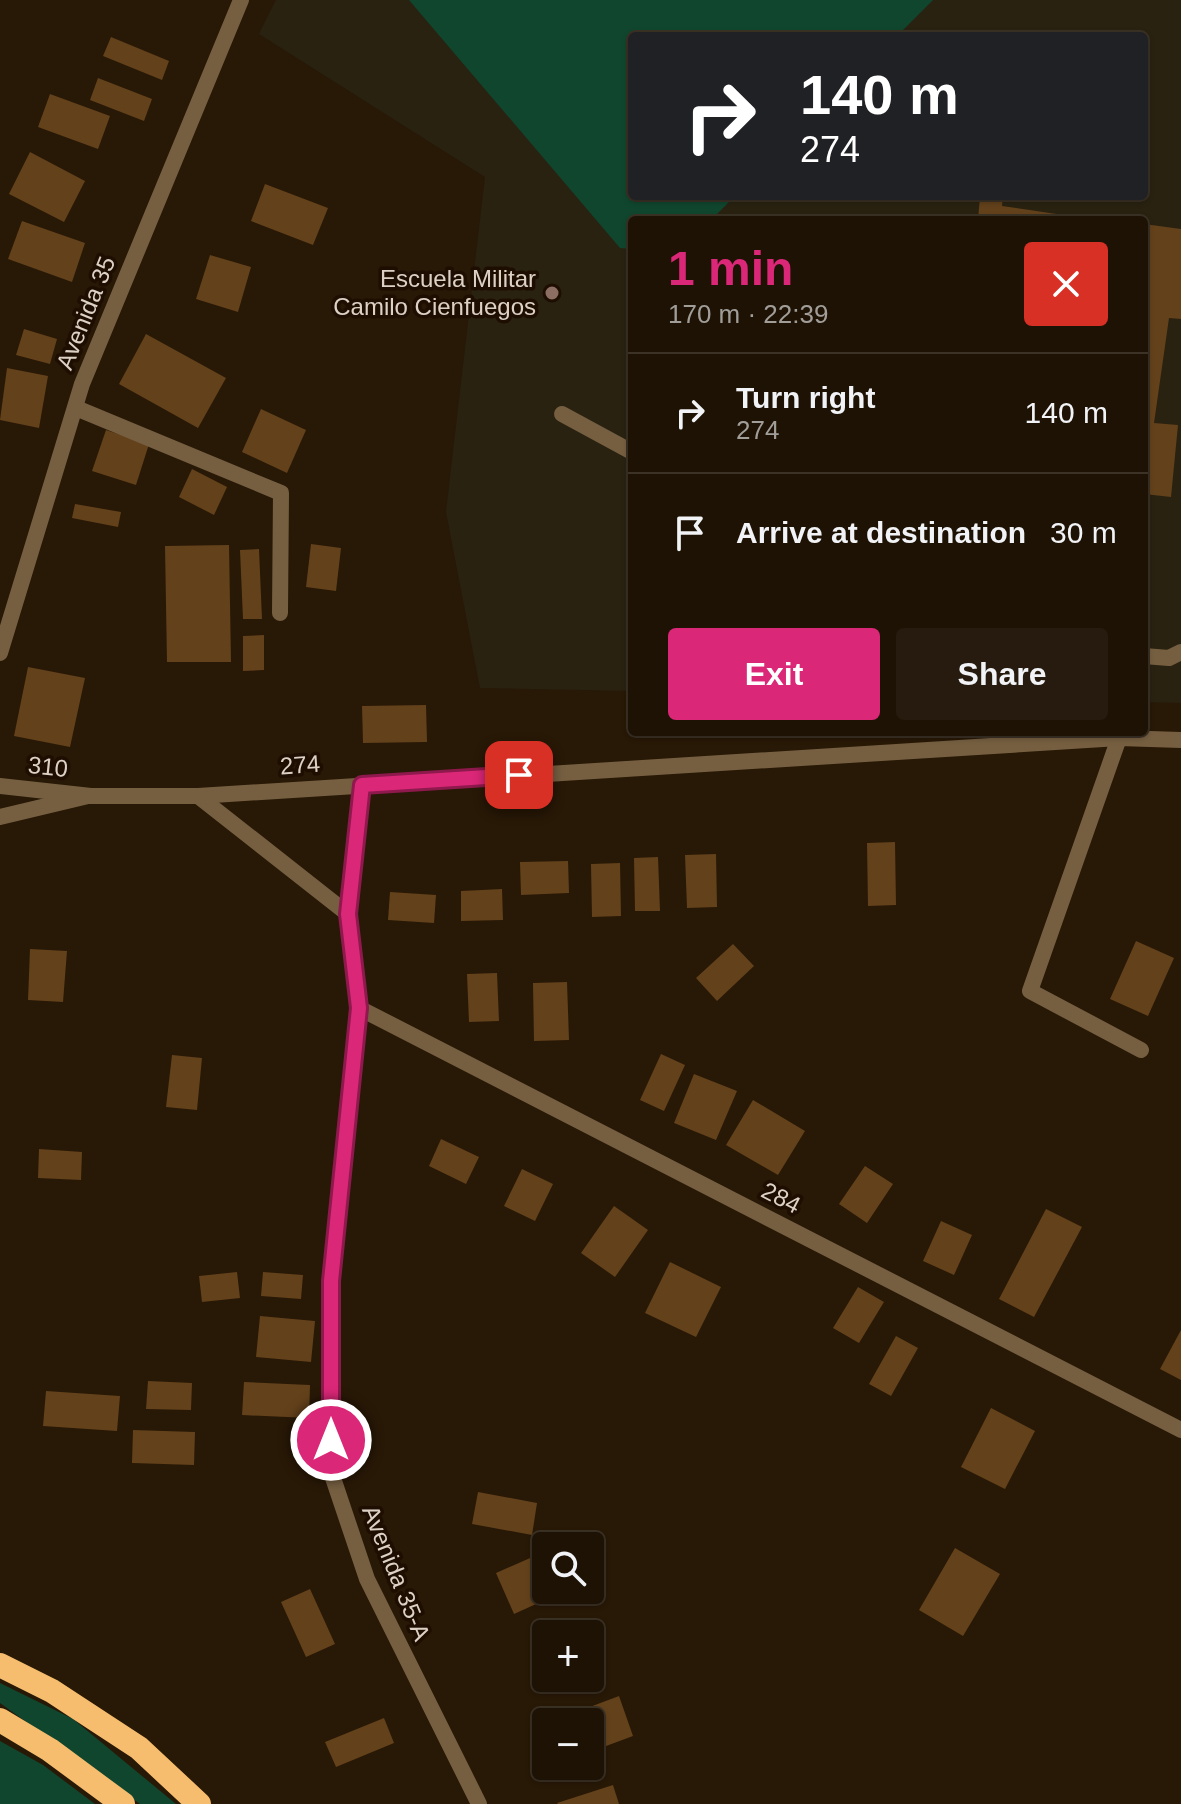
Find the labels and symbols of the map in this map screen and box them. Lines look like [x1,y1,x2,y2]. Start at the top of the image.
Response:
street label: Avenida 35 [51,252,120,373]
place label: Escuela Militar Camilo Cienfuegos [333,265,536,320]
marker: Escuela Militar Camilo Cienfuegos [543,284,561,302]
pin [485,741,553,809]
street label: 274 [279,750,321,779]
street label: 310 [27,751,69,782]
street label: 284 [757,1176,805,1219]
position arrow [289,1398,373,1482]
street label: Avenida 35-A [357,1501,436,1644]

